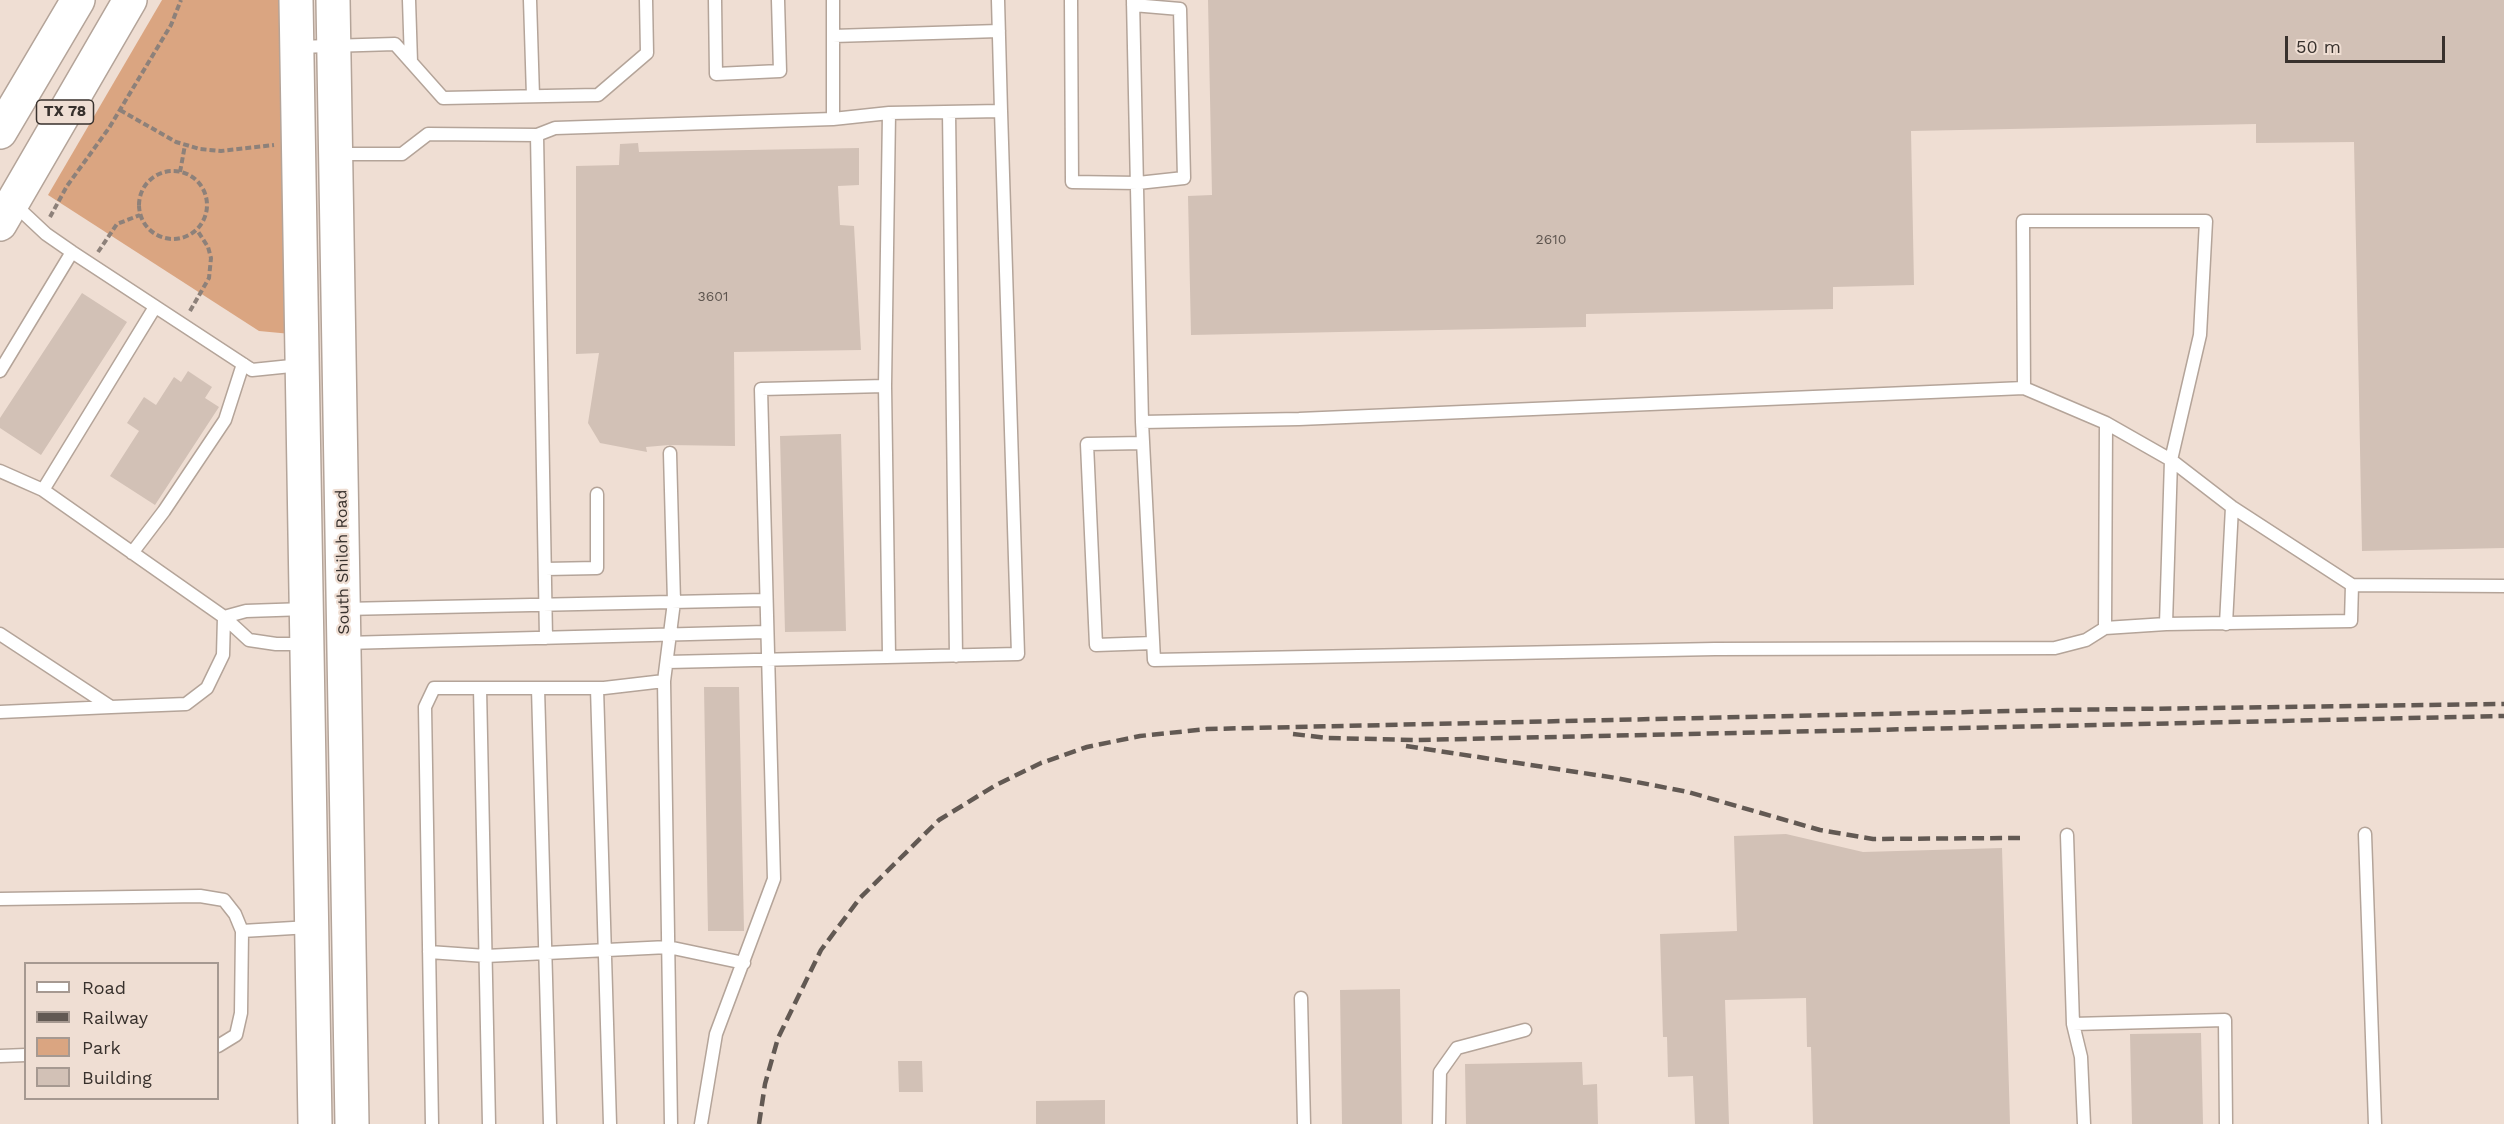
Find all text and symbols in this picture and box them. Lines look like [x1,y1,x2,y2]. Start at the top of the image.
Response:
scale bar [2288,24,2448,62]
text: 50 m [2296,36,2341,57]
road number: TX 78 [36,100,94,124]
house number: 2610 [1536,232,1566,248]
house number: 3601 [698,289,728,305]
street label: South Shiloh Road [332,489,354,635]
legend [24,962,219,1100]
text: Road [82,977,126,998]
text: Railway [82,1007,148,1028]
text: Park [82,1037,121,1058]
text: Building [82,1067,152,1088]

